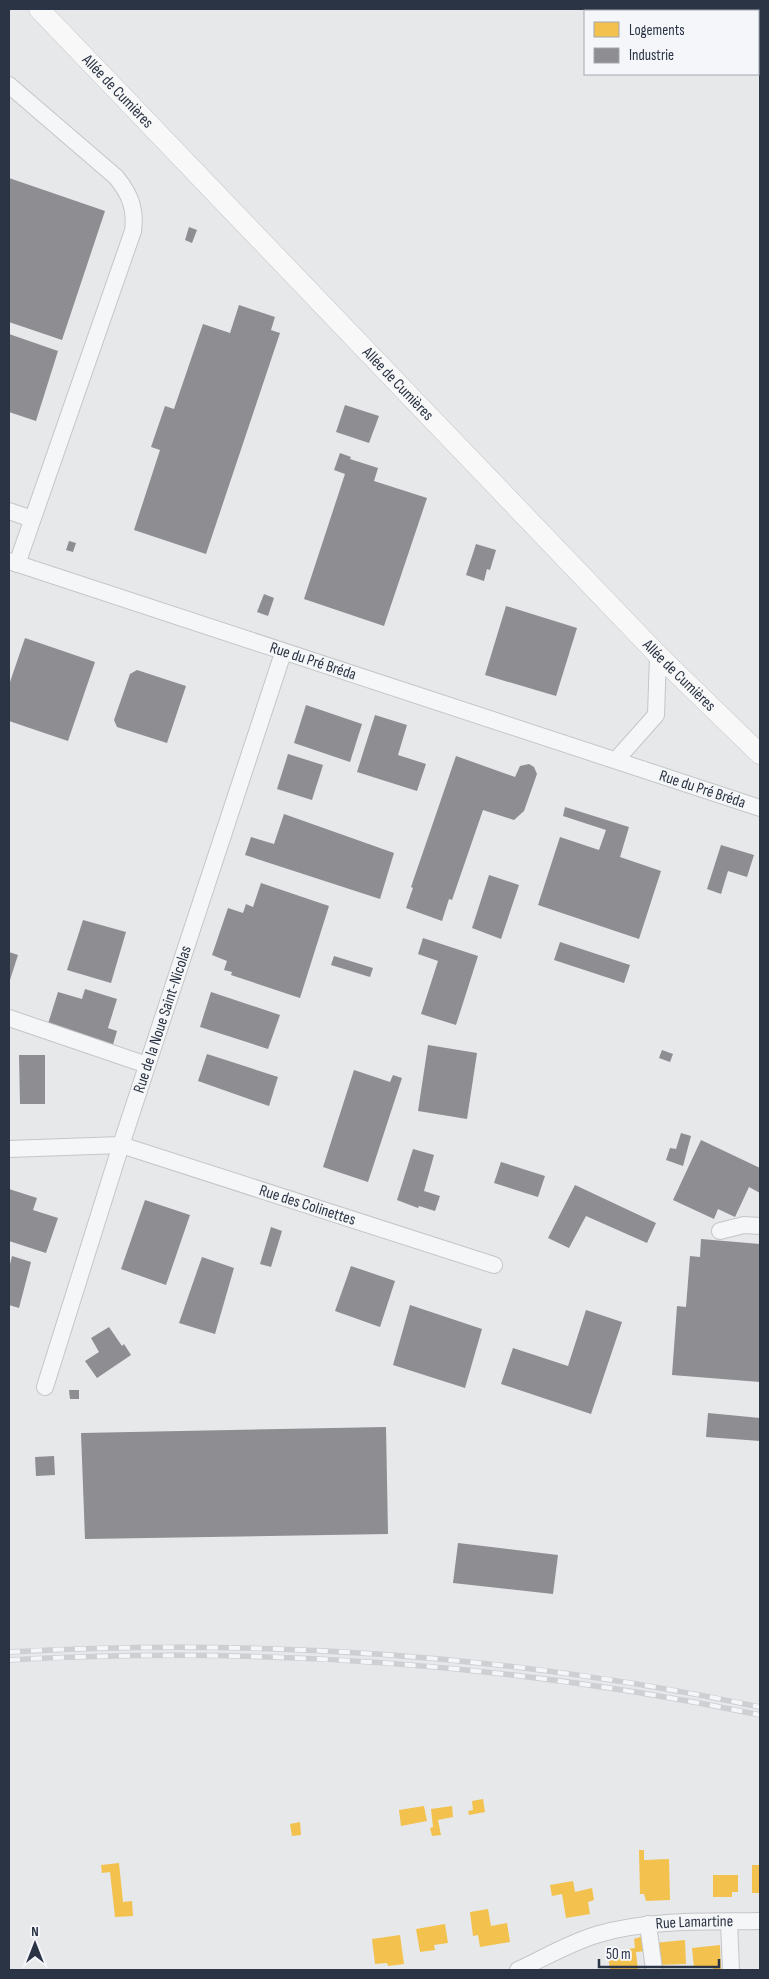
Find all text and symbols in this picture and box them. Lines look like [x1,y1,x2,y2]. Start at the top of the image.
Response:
legend [584,10,759,75]
text: Logements [629,21,685,40]
text: Industrie [629,46,674,65]
street label: Allée de Cumières [78,50,158,132]
street label: Allée de Cumières [358,342,438,425]
street label: Allée de Cumières [638,635,720,715]
street label: Rue du Pré Bréda [267,638,359,684]
street label: Rue du Pré Bréda [657,766,748,812]
street label: Rue de la Noue Saint-Nicolas [129,943,196,1095]
street label: Rue des Colinettes [257,1181,358,1229]
street label: Rue Lamartine [655,1912,733,1933]
north arrow [10,1919,60,1969]
text: N [31,1923,39,1940]
scale bar [599,1936,719,1968]
text: 50 m [606,1945,631,1964]

